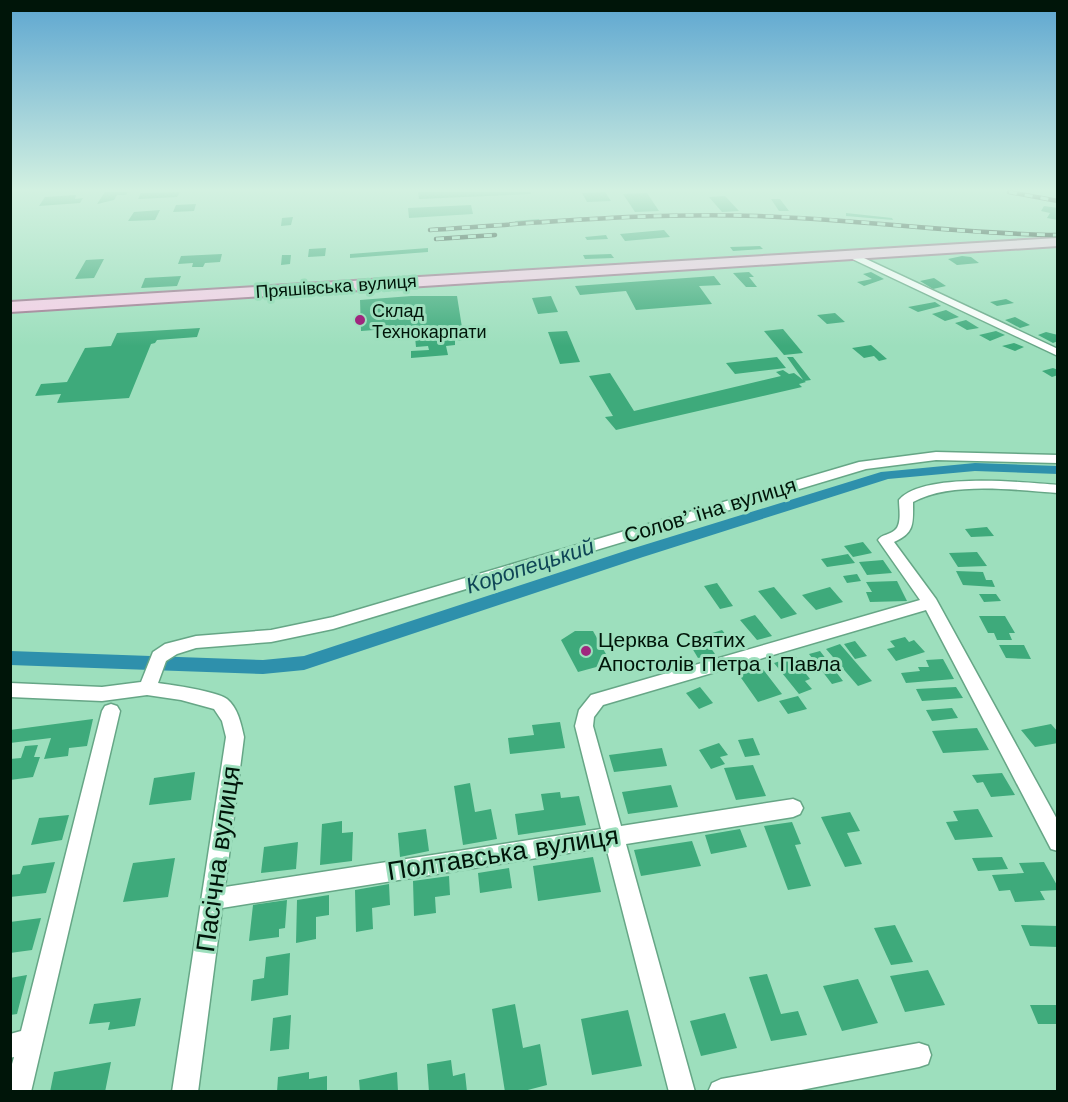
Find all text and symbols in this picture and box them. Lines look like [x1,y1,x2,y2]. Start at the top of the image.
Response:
street label: Пряшівська вулиця [255,270,417,302]
place label: Склад Технокарпати [372,300,487,342]
marker: Склад Технокарпати [353,313,367,327]
street label: Соловʼїна вулиця [621,472,799,548]
water label: Коропецький [463,534,597,598]
place label: Церква Святих Апостолів Петра і Павла [598,627,841,676]
marker: Церква Святих Апостолів Петра і Павла [579,644,593,658]
street label: Пасічна вулиця [190,764,246,954]
street label: Полтавська вулиця [385,820,621,886]

